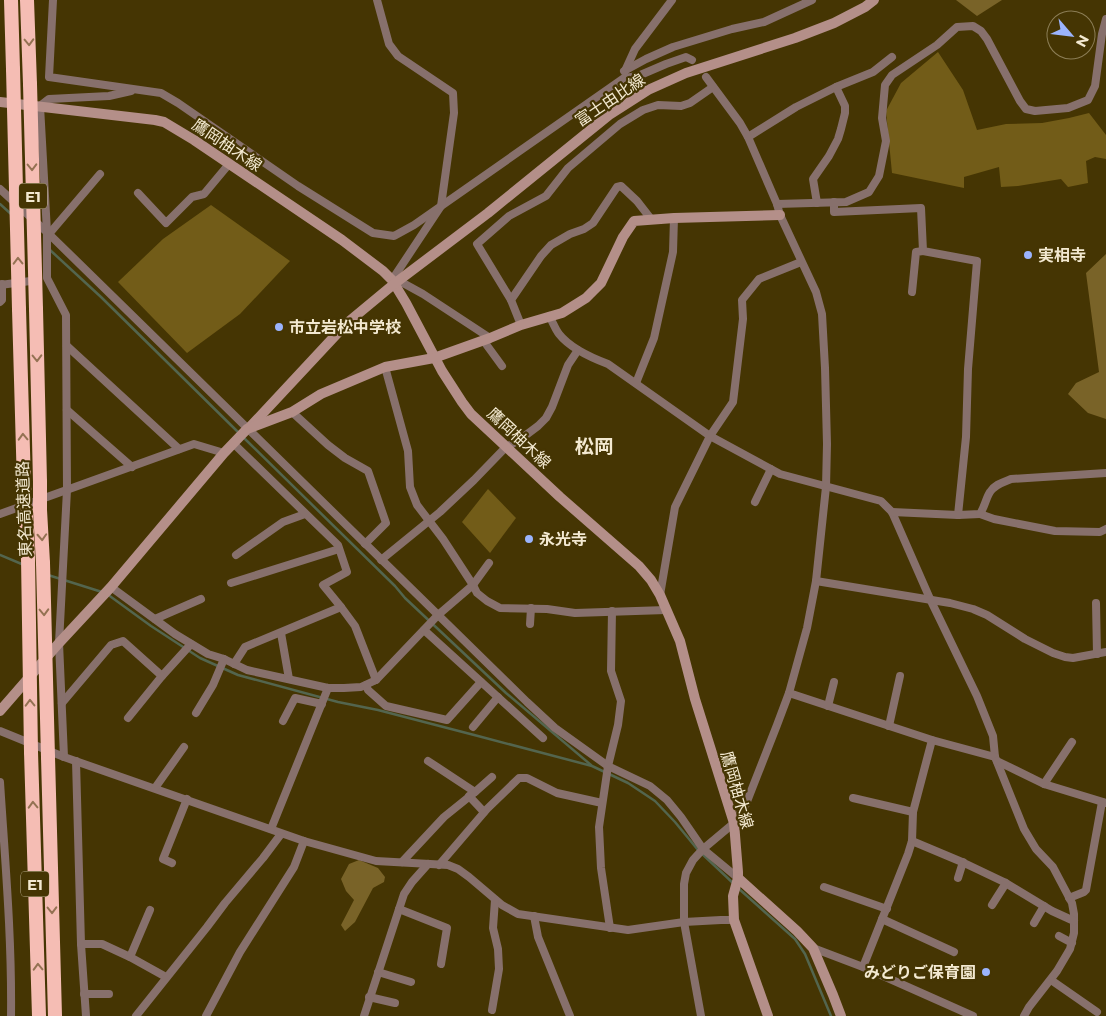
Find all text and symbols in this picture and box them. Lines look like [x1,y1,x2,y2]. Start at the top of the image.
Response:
north arrow [1046,10,1096,60]
text: N [1072,32,1093,50]
one-way arrow [23,38,34,46]
street label: 富士由比線 [572,70,648,130]
street label: 鷹岡柚木線 [189,115,265,175]
one-way arrow [27,164,37,171]
road number: E1 [19,184,47,208]
place label: 実相寺 [1038,246,1086,265]
marker: 実相寺 [1022,249,1034,261]
one-way arrow [13,256,23,264]
place label: 市立岩松中学校 [289,318,401,337]
marker: 市立岩松中学校 [273,321,285,333]
one-way arrow [32,354,42,362]
street label: 鷹岡柚木線 [483,404,555,472]
one-way arrow [18,433,28,440]
district label: 松岡 [575,435,613,458]
street label: 東名高速道路 [13,461,35,557]
place label: 永光寺 [539,530,587,549]
one-way arrow [36,533,47,541]
marker: 永光寺 [523,533,535,545]
one-way arrow [39,608,49,616]
one-way arrow [25,699,35,706]
street label: 鷹岡柚木線 [717,749,757,831]
one-way arrow [27,801,38,809]
road number: E1 [21,872,49,896]
one-way arrow [46,907,57,915]
one-way arrow [33,963,43,971]
place label: みどりご保育園 [864,963,976,982]
marker: みどりご保育園 [980,966,992,978]

